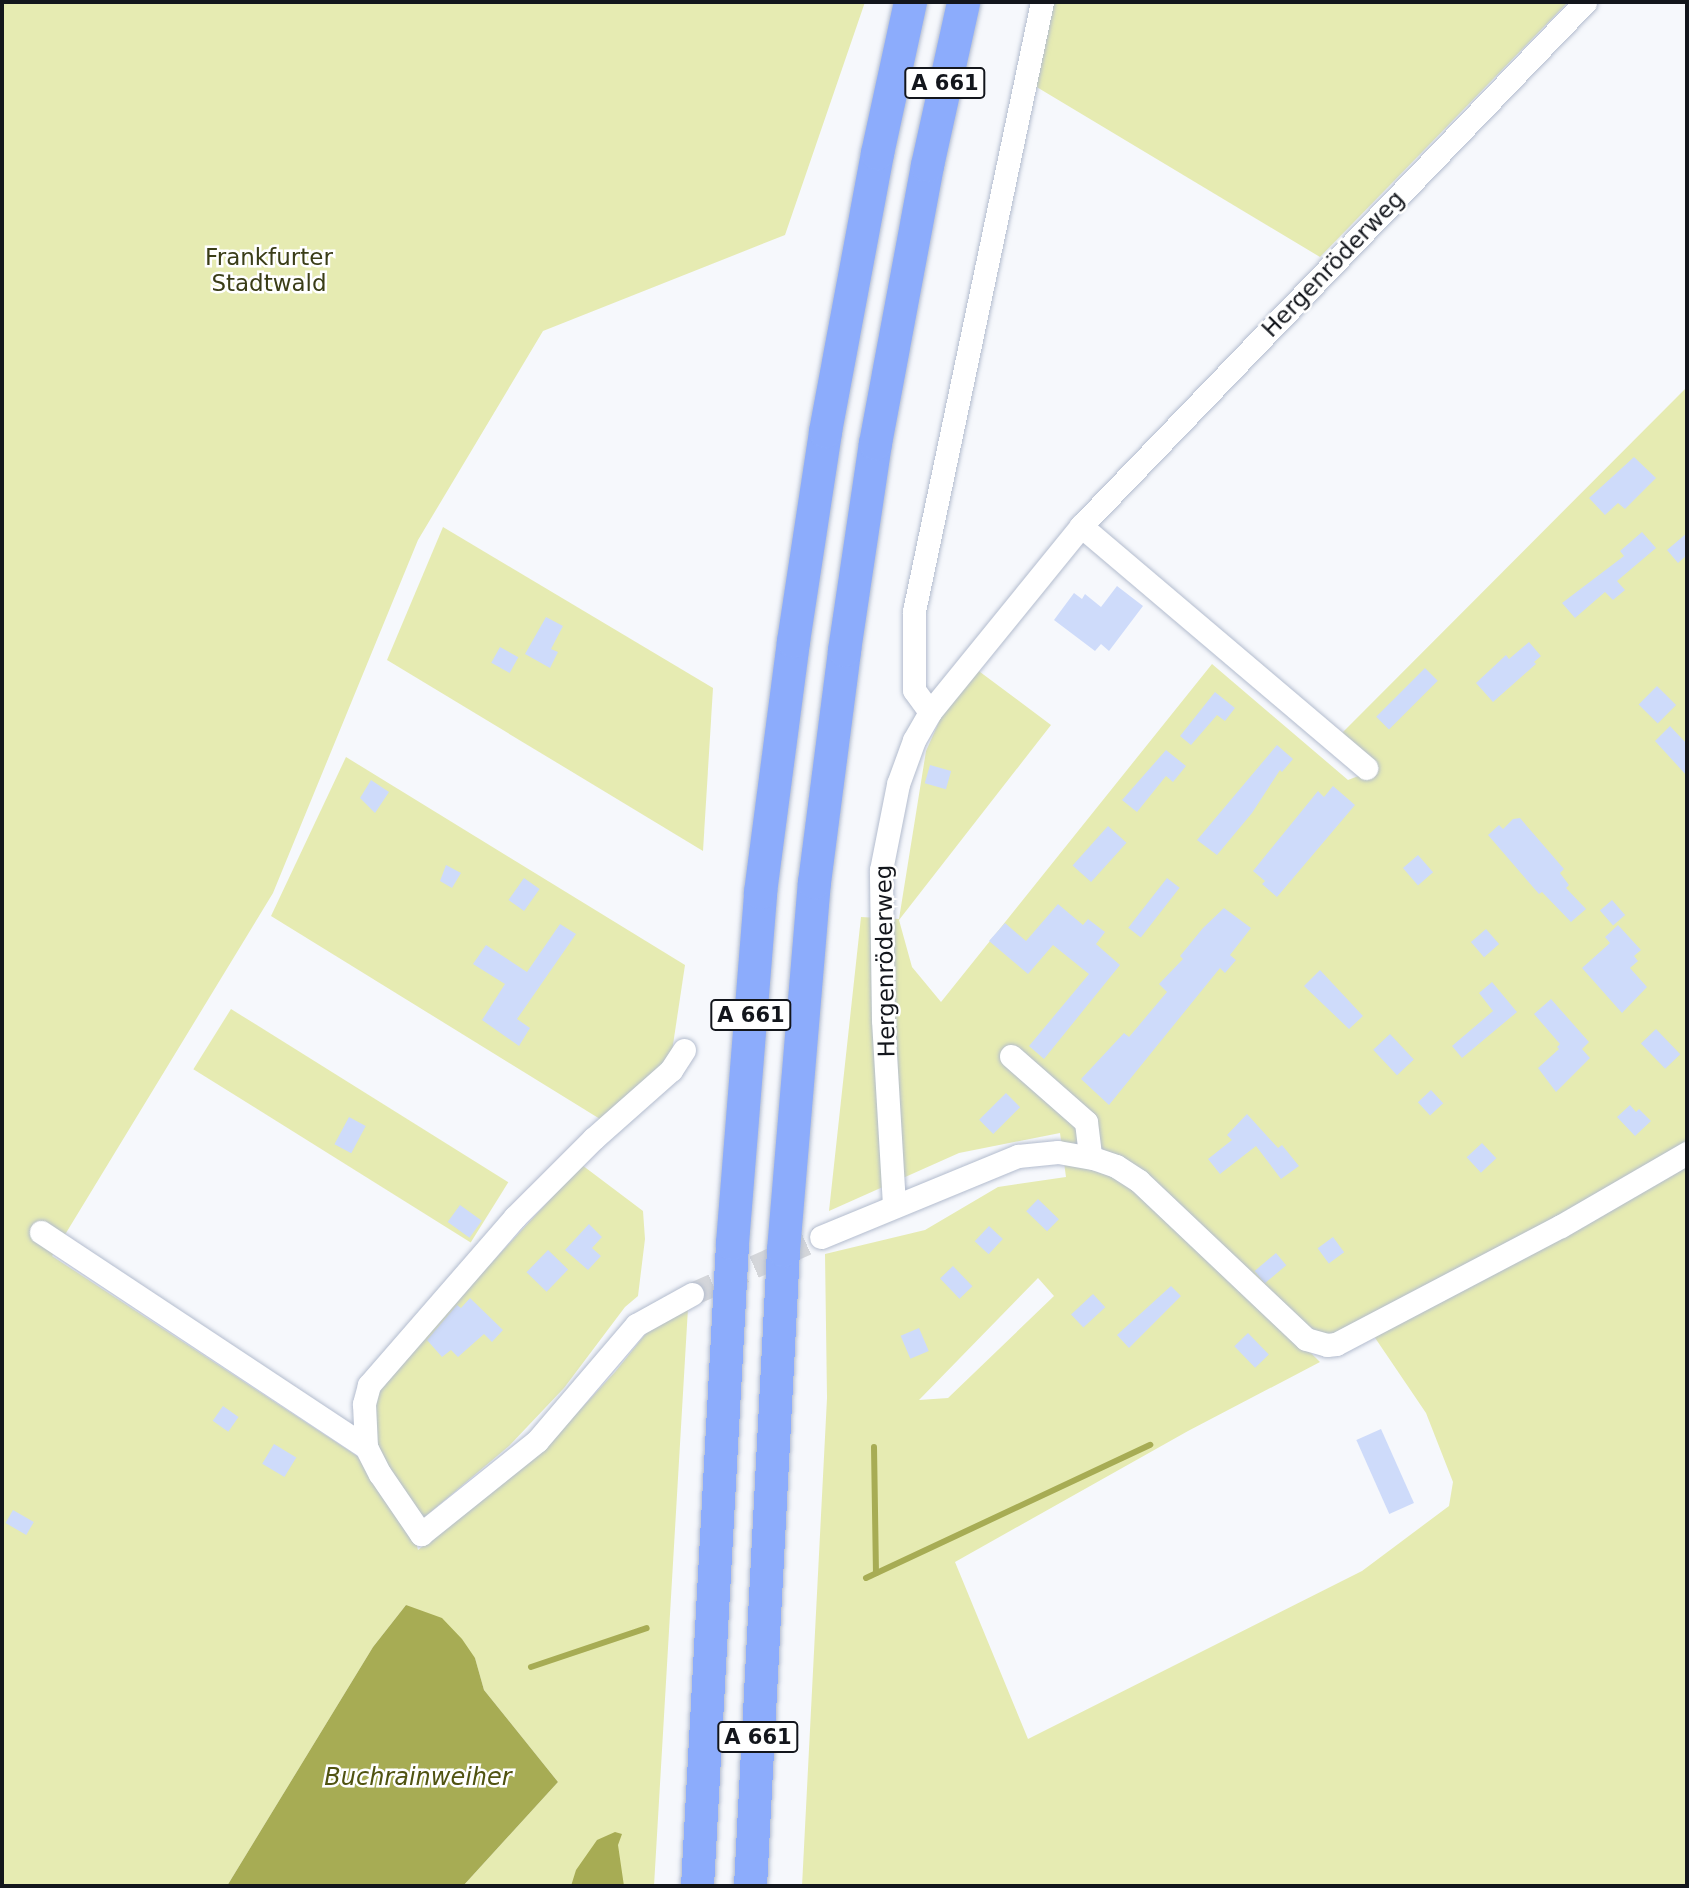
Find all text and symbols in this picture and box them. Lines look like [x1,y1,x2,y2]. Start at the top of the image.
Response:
road number: A 661 [903,66,987,100]
street label: Hergenröderweg [1256,185,1410,343]
park label: Frankfurter Stadtwald [205,243,333,297]
street label: Hergenröderweg [870,864,900,1058]
road number: A 661 [709,998,793,1032]
road number: A 661 [716,1720,800,1754]
water label: Buchrainweiher [324,1764,512,1792]

